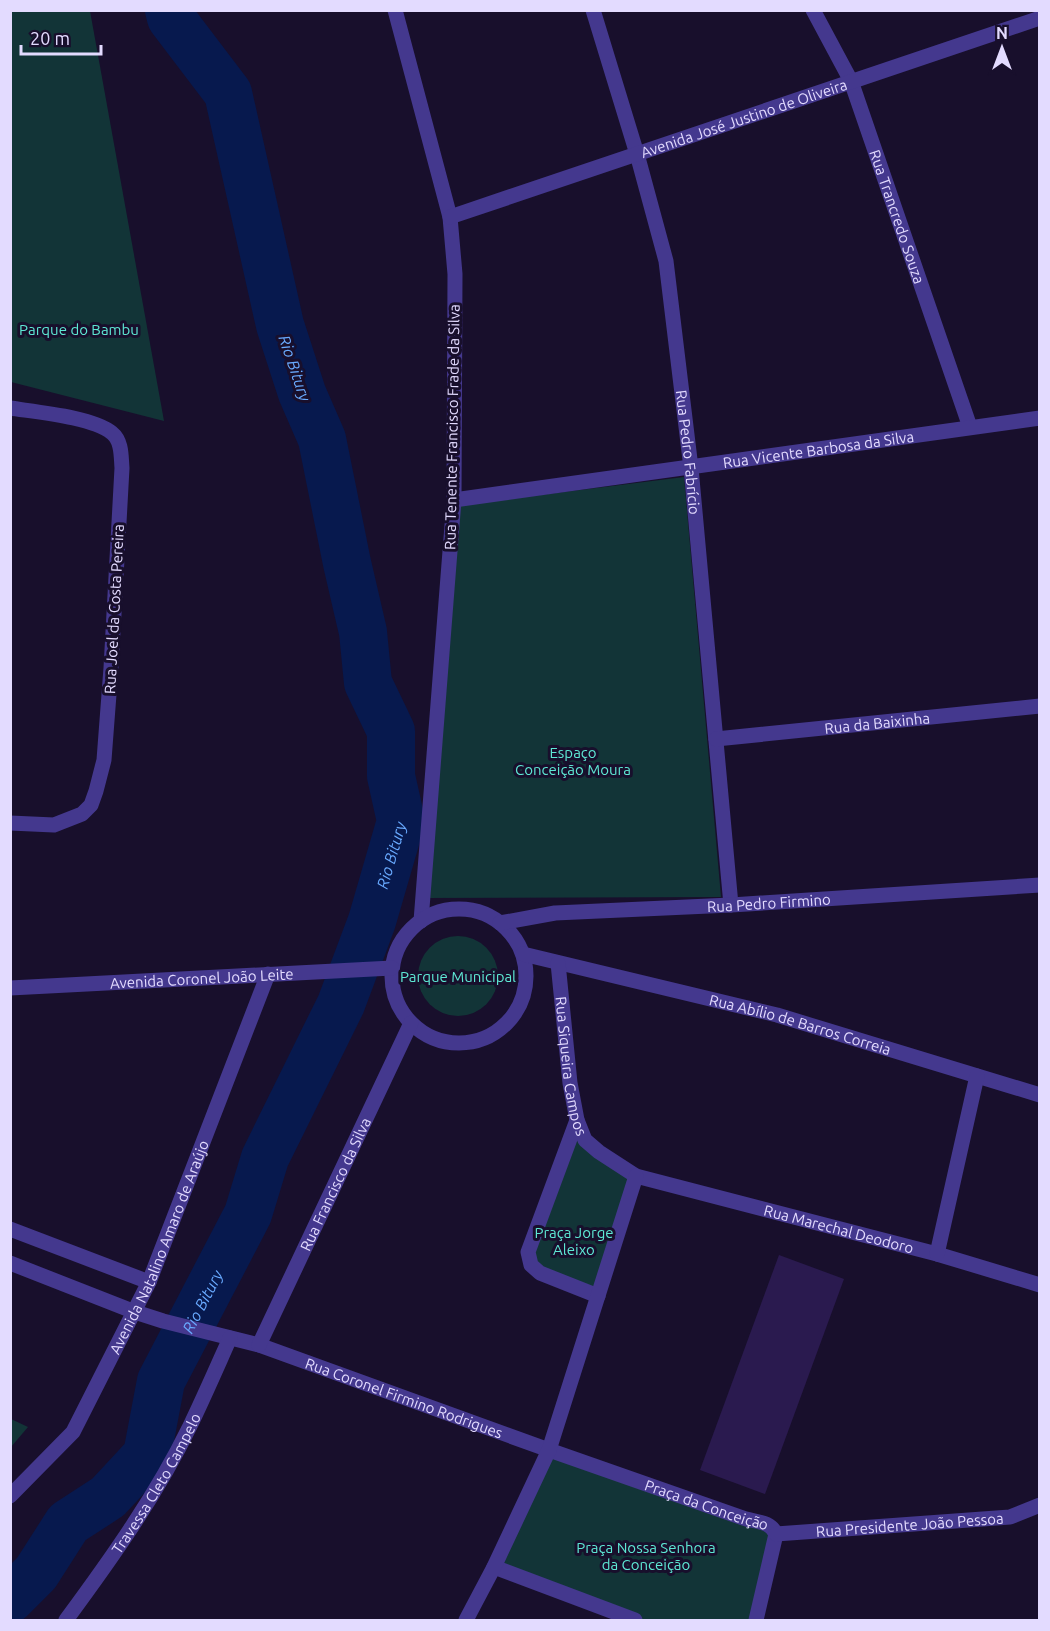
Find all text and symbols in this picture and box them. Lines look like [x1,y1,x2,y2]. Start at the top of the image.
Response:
scale bar [21,18,100,56]
north arrow [972,18,1032,78]
text: N [996,24,1008,42]
text: 20 m [30,28,70,48]
street label: Avenida José Justino de Oliveira [638,75,849,161]
street label: Rua Trancredo Souza [867,147,929,286]
street label: Rua Tenente Francisco Frade da Silva [441,304,463,550]
park label: Parque do Bambu [19,321,139,338]
water label: Rio Bitury [275,333,315,404]
street label: Rua Pedro Fabrício [673,389,704,515]
street label: Rua Vicente Barbosa da Silva [722,427,915,471]
street label: Rua Joel da Costa Pereira [101,524,127,694]
street label: Rua da Baixinha [824,709,931,736]
park label: Espaço Conceição Moura [515,744,631,778]
water label: Rio Bitury [373,819,409,891]
street label: Rua Pedro Firmino [707,890,831,915]
street label: Avenida Coronel João Leite [110,965,294,991]
park label: Parque Municipal [400,968,516,985]
street label: Rua Abílio de Barros Correia [708,991,893,1058]
street label: Rua Siqueira Campos [553,996,591,1138]
street label: Rua Francisco da Silva [296,1115,374,1253]
street label: Avenida Natalino Amaro de Araújo [106,1138,211,1357]
street label: Rua Marechal Deodoro [762,1201,916,1256]
park label: Praça Jorge Aleixo [534,1224,614,1258]
water label: Rio Bitury [179,1267,226,1336]
street label: Rua Coronel Firmino Rodrigues [303,1354,505,1441]
street label: Travessa Cleto Campelo [108,1410,203,1557]
street label: Praça da Conceição [643,1476,771,1533]
street label: Rua Presidente João Pessoa [815,1509,1004,1540]
park label: Praça Nossa Senhora da Conceição [576,1539,716,1573]

